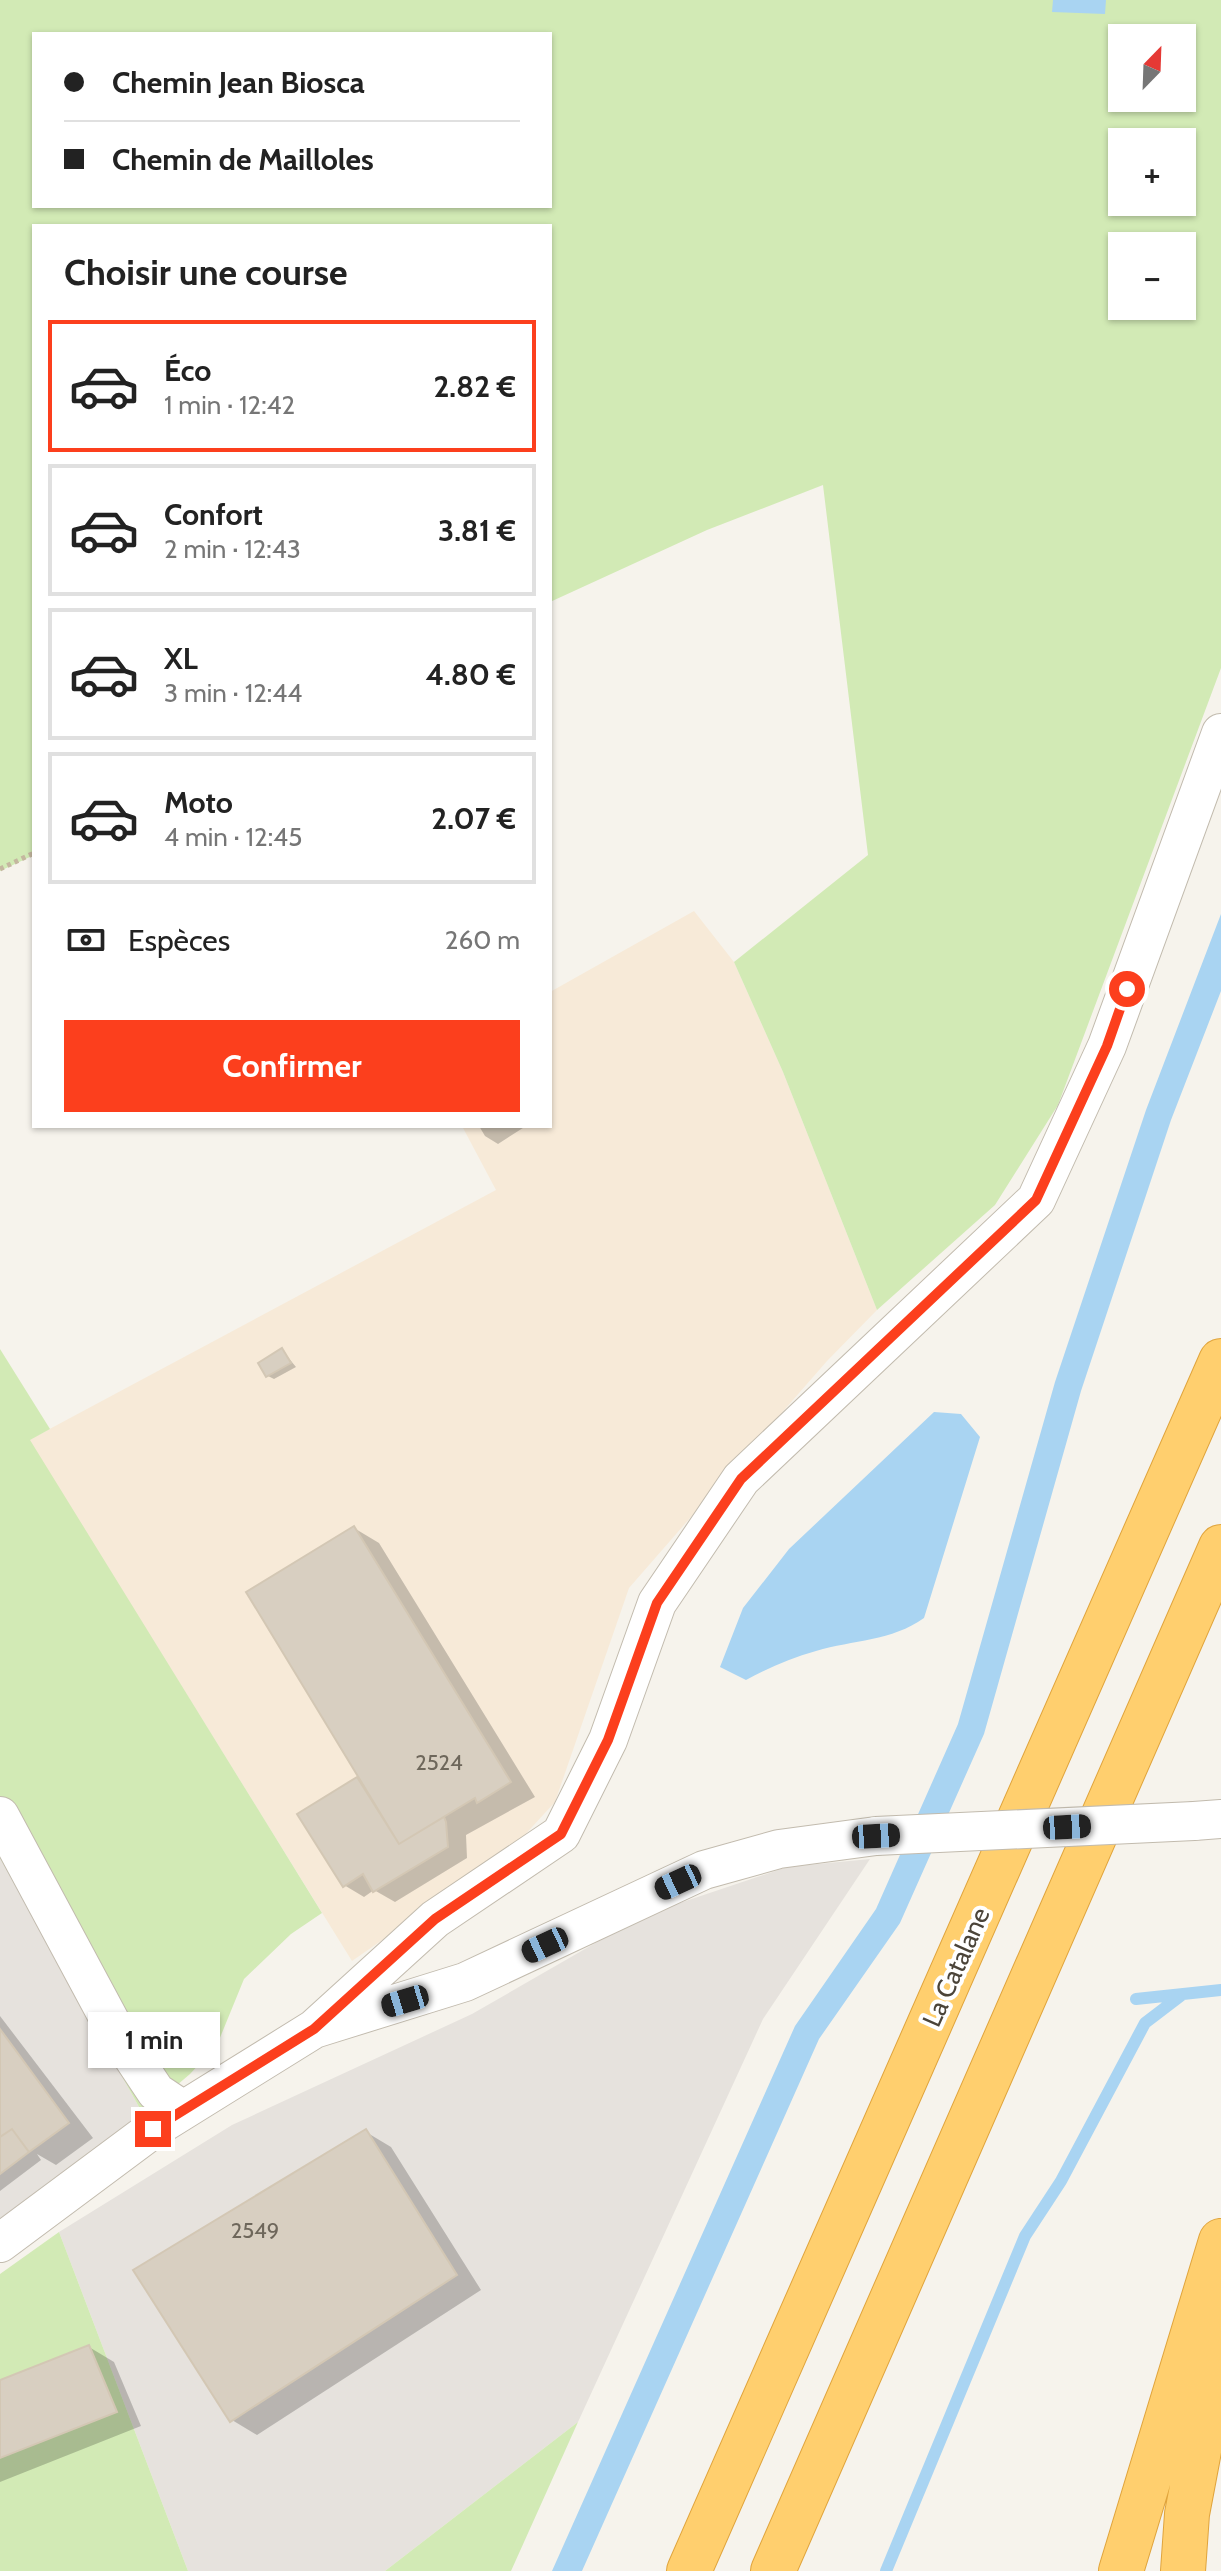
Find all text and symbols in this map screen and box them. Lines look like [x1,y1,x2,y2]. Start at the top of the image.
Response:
north arrow [1108,24,1196,112]
map controls [1108,24,1196,320]
text: Chemin Jean Biosca [112,64,365,101]
button: + [1108,128,1196,216]
text: Chemin de Mailloles [112,141,374,178]
button: − [1108,232,1196,320]
text: Choisir une course [64,250,347,294]
icon: car [68,350,140,422]
text: Éco [164,352,211,389]
text: 2.82 € [433,368,516,405]
text: 1 min · 12:42 [164,389,295,421]
icon: car [68,494,140,566]
text: Confort [164,496,263,533]
text: 3.81 € [438,512,516,549]
text: 2 min · 12:43 [164,533,301,565]
icon: car [68,638,140,710]
text: XL [164,640,198,677]
text: 4.80 € [425,656,516,693]
text: 3 min · 12:44 [164,677,302,709]
icon: car [68,782,140,854]
text: Moto [164,784,233,821]
text: 2.07 € [431,800,516,837]
text: 4 min · 12:45 [164,821,302,853]
icon: cash [64,918,108,962]
text: Espèces [128,922,230,959]
text: 260 m [445,924,520,956]
route start [1109,971,1145,1007]
button: Confirmer [64,1020,520,1112]
house number: 2524 [415,1749,463,1776]
car [1042,1814,1092,1840]
car [851,1823,901,1849]
car [651,1861,705,1903]
street label: La Catalane [915,1902,997,2032]
car [518,1924,572,1966]
car [379,1983,431,2019]
callout: 1 min [87,2013,219,2069]
text: 1 min [125,2024,183,2056]
route end [135,2111,171,2147]
house number: 2549 [231,2217,279,2244]

